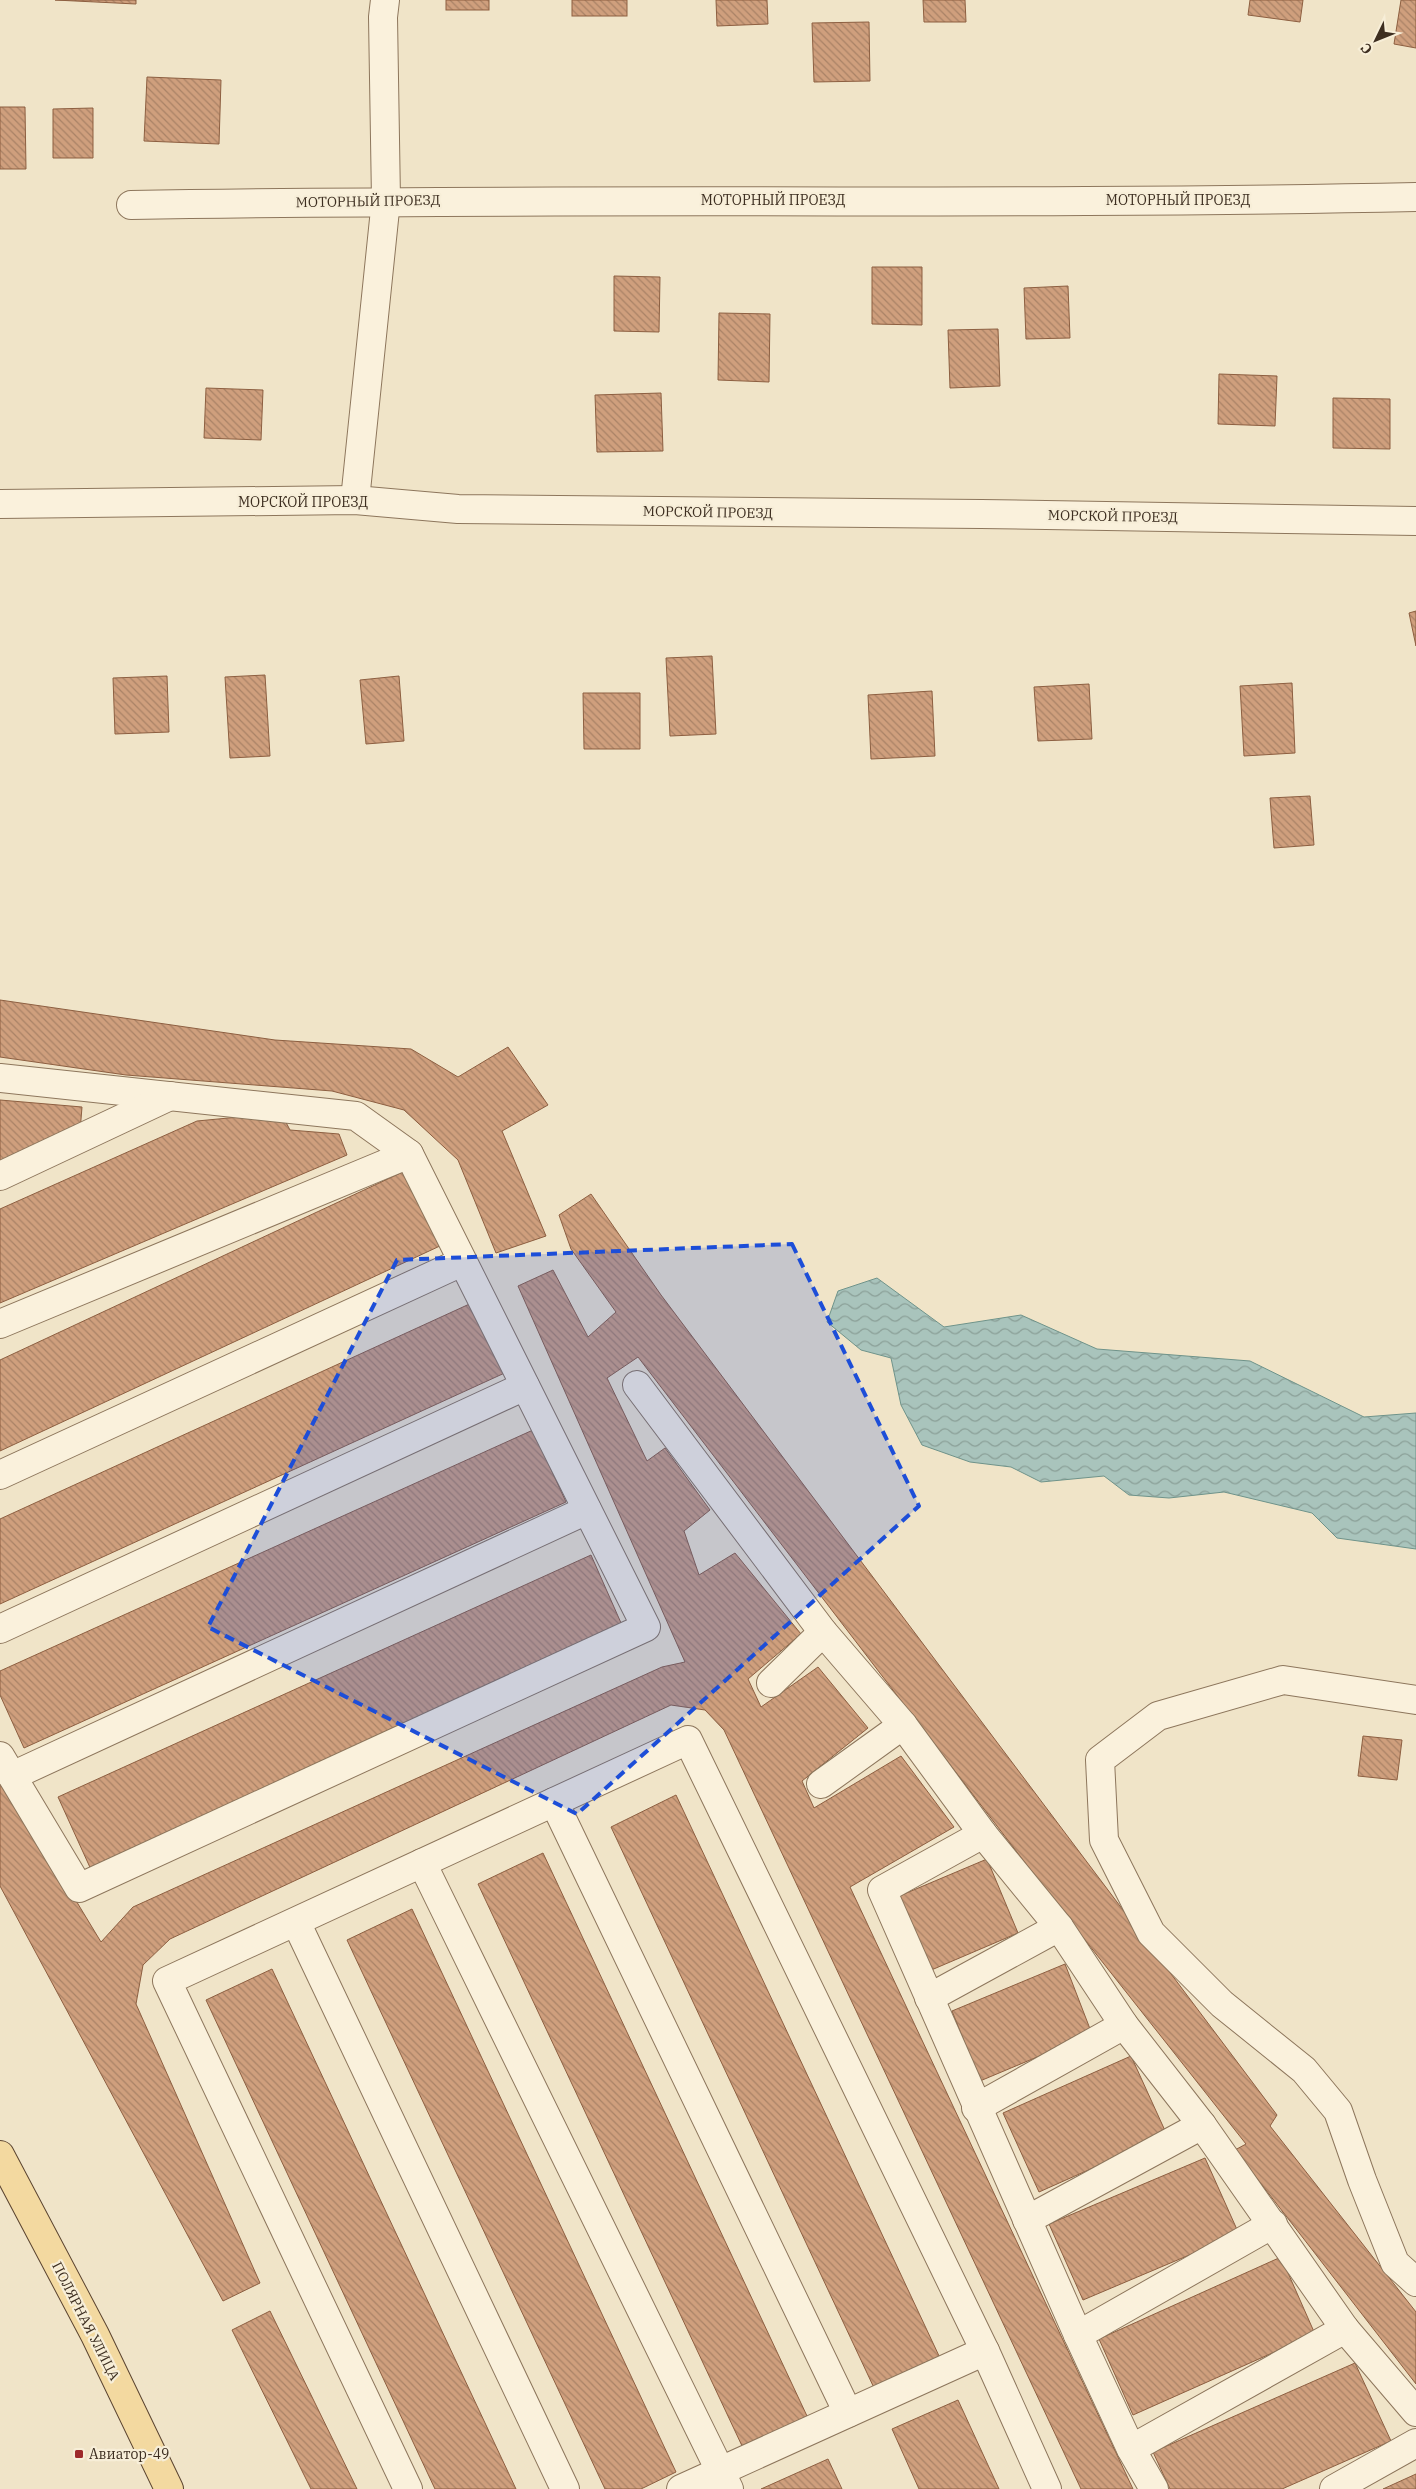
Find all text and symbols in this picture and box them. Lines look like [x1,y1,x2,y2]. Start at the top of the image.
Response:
north arrow [1351,15,1401,65]
text: С [1357,39,1376,58]
street label: МОТОРНЫЙ ПРОЕЗД [296,191,441,211]
street label: МОТОРНЫЙ ПРОЕЗД [701,191,846,209]
street label: МОТОРНЫЙ ПРОЕЗД [1106,191,1251,209]
street label: МОРСКОЙ ПРОЕЗД [238,493,368,511]
street label: МОРСКОЙ ПРОЕЗД [643,502,774,522]
street label: МОРСКОЙ ПРОЕЗД [1048,506,1179,526]
street label: ПОЛЯРНАЯ УЛИЦА [48,2259,124,2384]
place label: Авиатор-49 [89,2445,170,2463]
marker: Авиатор-49 [73,2448,85,2460]

